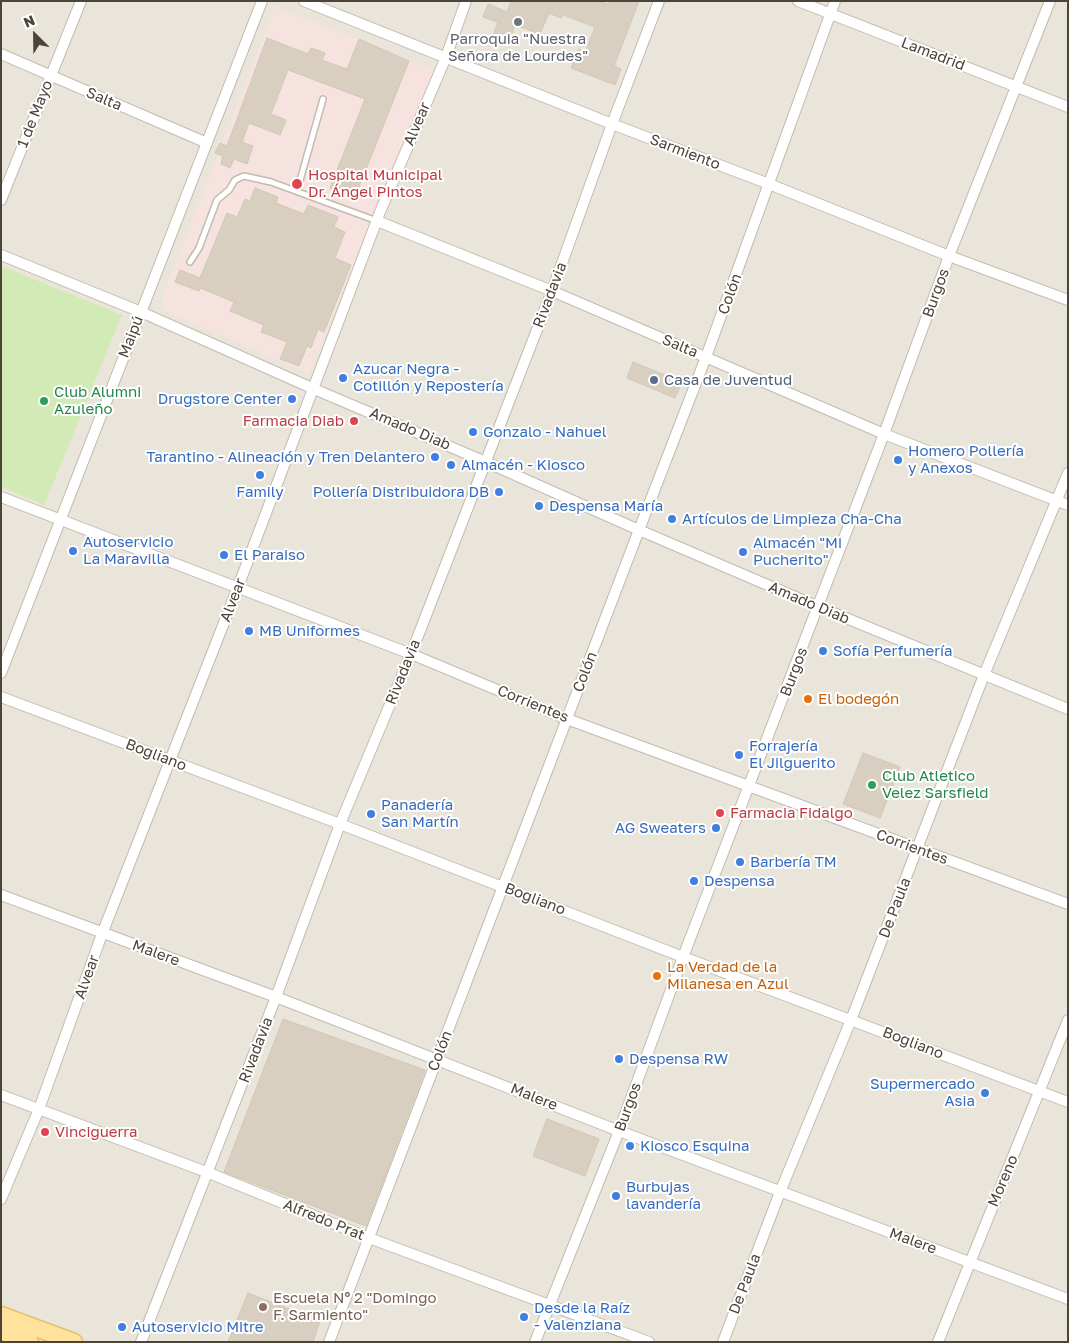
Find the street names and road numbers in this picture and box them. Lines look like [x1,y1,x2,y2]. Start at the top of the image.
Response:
street label: Lamadrid [898,34,968,74]
street label: 1 de Mayo [13,78,57,150]
street label: Salta [83,83,125,115]
street label: Alvear [400,100,434,148]
street label: Sarmiento [647,130,723,174]
street label: Rivadavia [529,260,571,330]
street label: Burgos [919,266,953,320]
street label: Colón [714,271,746,317]
street label: Maipú [115,313,147,361]
street label: Salta [659,330,701,362]
street label: Amado Diab [367,404,453,454]
street label: Alvear [216,576,250,624]
street label: Amado Diab [766,578,852,628]
street label: Rivadavia [382,637,424,707]
street label: Burgos [776,645,812,699]
street label: Colón [569,649,601,695]
street label: Corrientes [495,682,571,726]
street label: Bogliano [123,735,189,775]
street label: Corrientes [874,826,950,868]
street label: De Paula [875,875,915,941]
street label: Bogliano [502,879,568,919]
street label: Malere [130,936,182,970]
street label: Alvear [71,953,103,1001]
street label: Rivadavia [235,1015,277,1085]
street label: Bogliano [880,1023,946,1063]
street label: Colón [424,1028,456,1074]
street label: Malere [508,1079,560,1115]
street label: Burgos [611,1080,645,1134]
street label: Moreno [984,1152,1022,1210]
street label: Alfredo Prat [281,1196,367,1244]
street label: Malere [887,1224,939,1258]
street label: De Paula [725,1251,765,1317]

